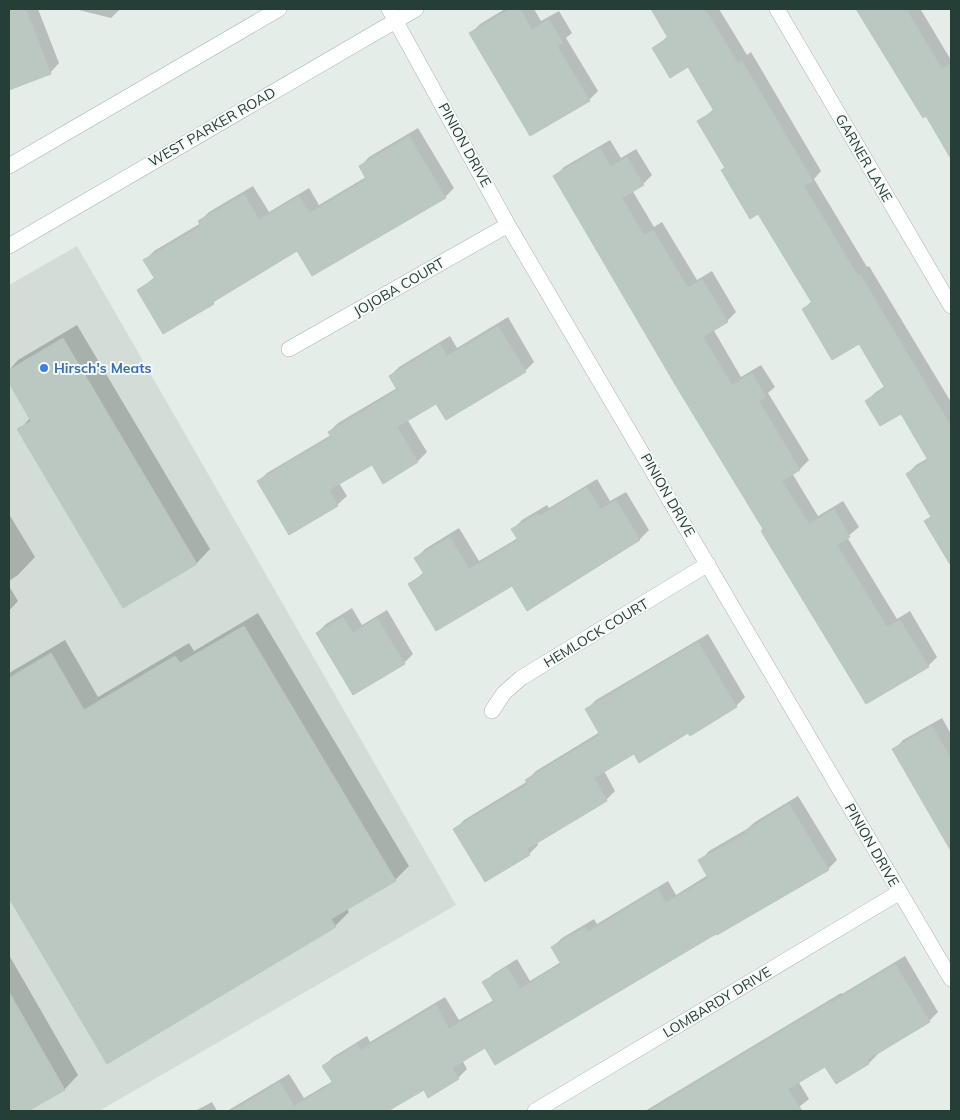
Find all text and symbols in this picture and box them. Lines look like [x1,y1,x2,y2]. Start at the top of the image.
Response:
street label: WEST PARKER ROAD [145,83,279,171]
street label: PINION DRIVE [434,100,496,190]
street label: GARNER LANE [832,111,896,205]
street label: JOJOBA COURT [350,253,448,320]
place label: Hirsch's Meats [54,359,152,377]
marker: Hirsch's Meats [38,362,50,374]
street label: PINION DRIVE [637,450,699,540]
street label: HEMLOCK COURT [540,594,652,671]
street label: PINION DRIVE [841,800,903,890]
street label: LOMBARDY DRIVE [660,963,774,1041]

